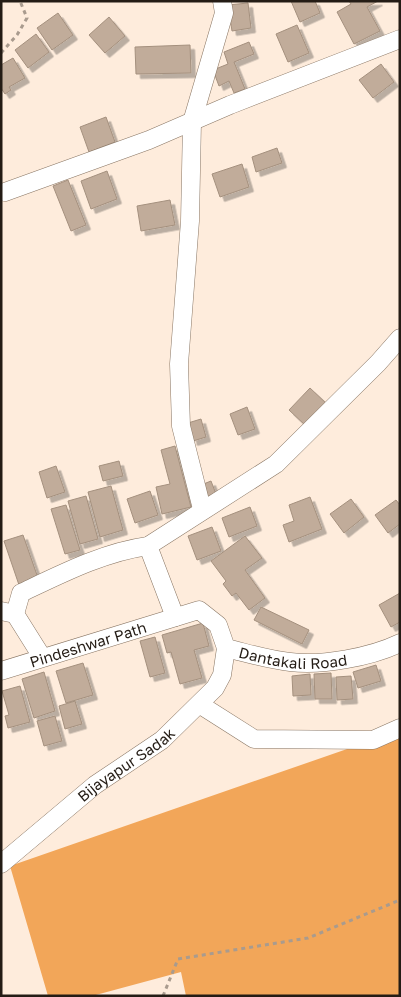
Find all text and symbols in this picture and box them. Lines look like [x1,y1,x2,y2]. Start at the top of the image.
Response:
street label: Pindeshwar Path [27,618,149,671]
street label: Dantakali Road [237,643,348,672]
street label: Bijayapur Sadak [74,723,179,805]

